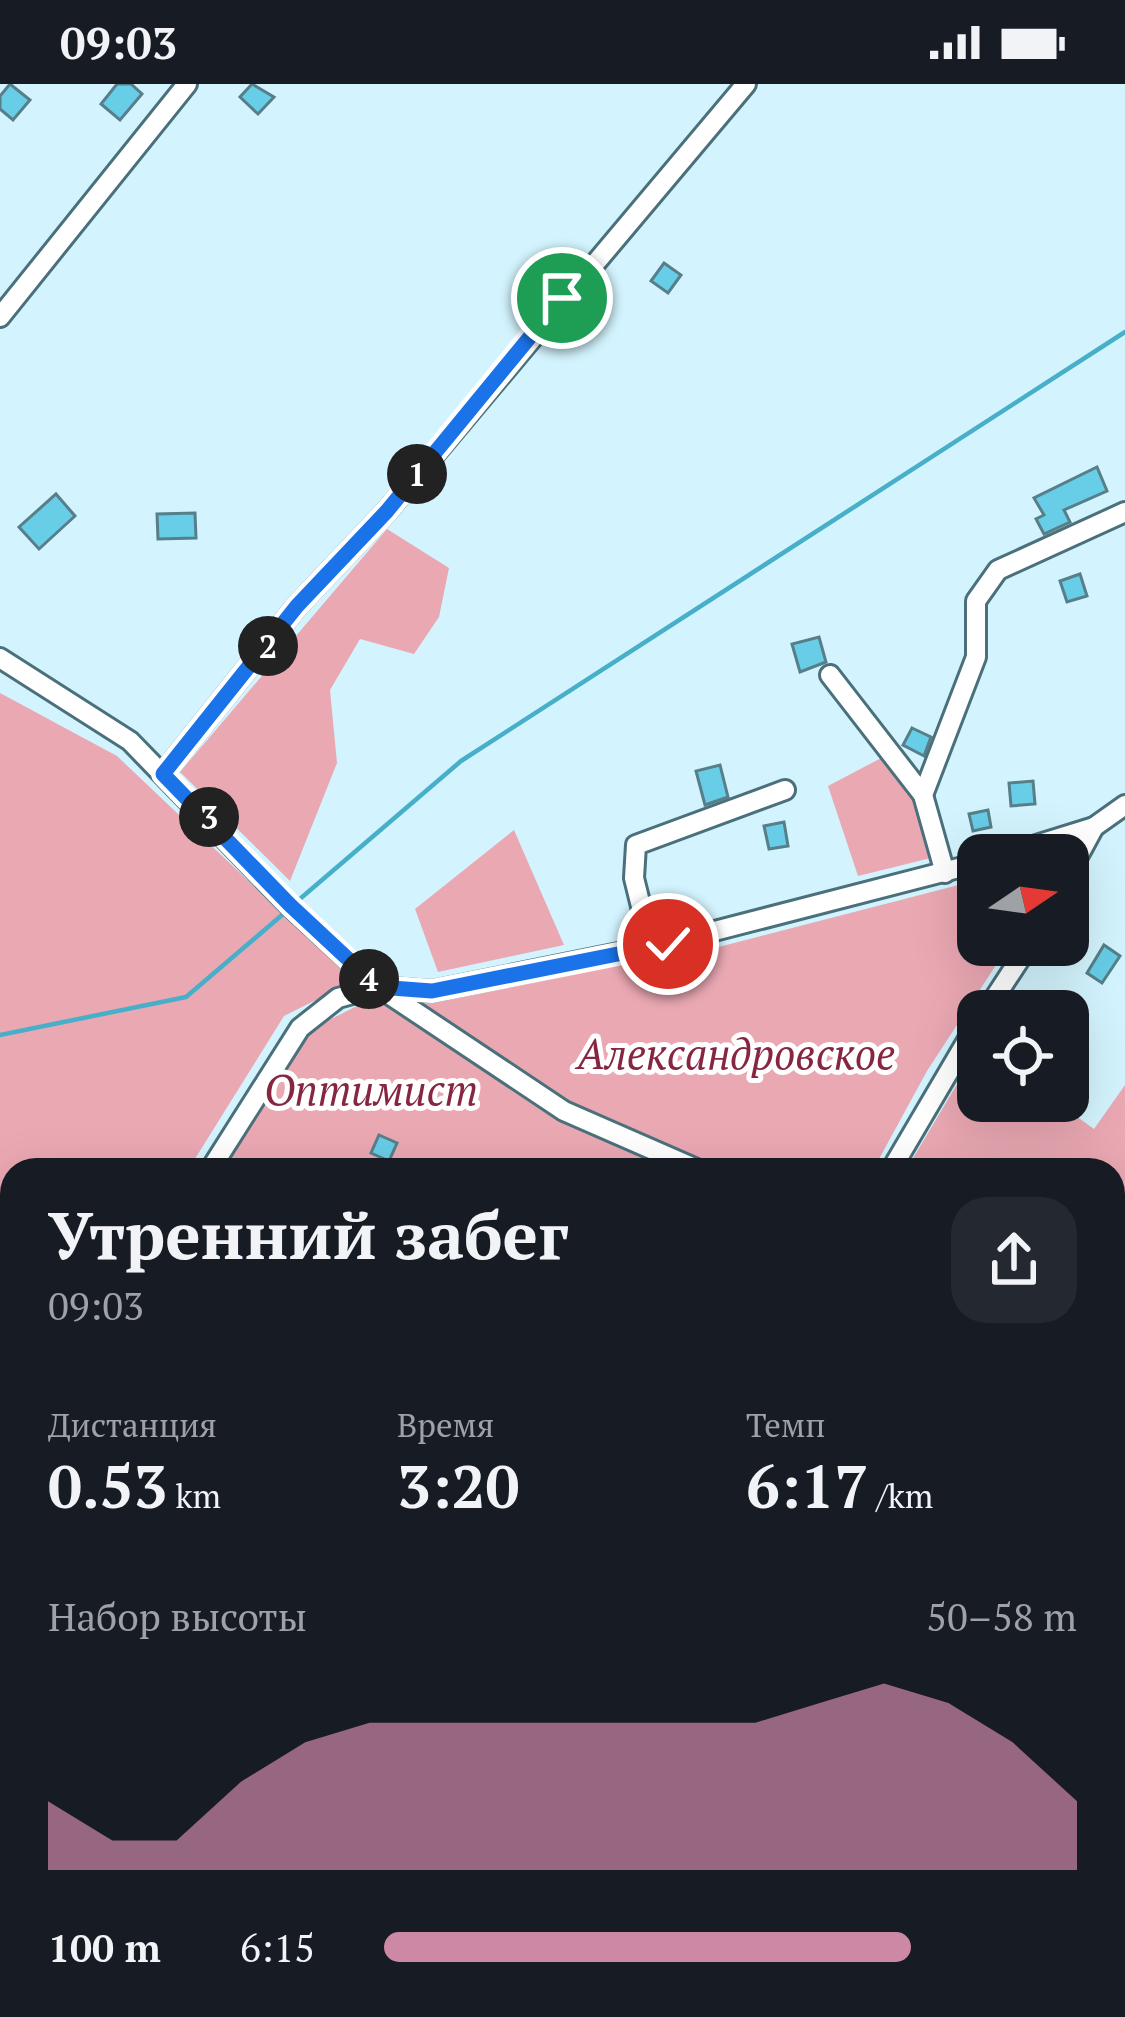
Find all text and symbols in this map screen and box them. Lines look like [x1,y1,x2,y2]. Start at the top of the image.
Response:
text: 09:03 [60,12,177,72]
pin [511,247,613,349]
icon: arrive [529,265,595,331]
pin: 1 [387,444,447,504]
text: 1 [408,452,426,495]
pin: 2 [238,616,298,676]
text: 2 [259,624,277,667]
pin: 3 [179,787,239,847]
text: 3 [200,795,218,838]
north arrow [957,834,1089,966]
map controls [957,834,1089,1122]
pin [617,893,719,995]
icon: check [635,911,701,977]
pin: 4 [339,949,399,1009]
text: 4 [360,957,378,1000]
button: locate [957,990,1089,1122]
park label: Александровское [574,1025,895,1081]
park label: Оптимист [264,1061,478,1117]
text: Утренний забег [48,1190,569,1278]
button: share [951,1197,1077,1323]
text: 09:03 [48,1279,144,1331]
text: Дистанция [48,1403,217,1446]
text: Время [397,1403,494,1446]
text: Темп [746,1403,825,1446]
text: 0.53 [48,1446,167,1525]
text: 3:20 [397,1446,519,1525]
text: 6:17 [746,1446,868,1525]
text: km [167,1474,221,1517]
text: /km [868,1474,933,1517]
text: Набор высоты [48,1590,307,1642]
text: 50–58 m [926,1590,1077,1642]
text: 100 m [48,1921,161,1973]
text: 6:15 [240,1921,315,1973]

